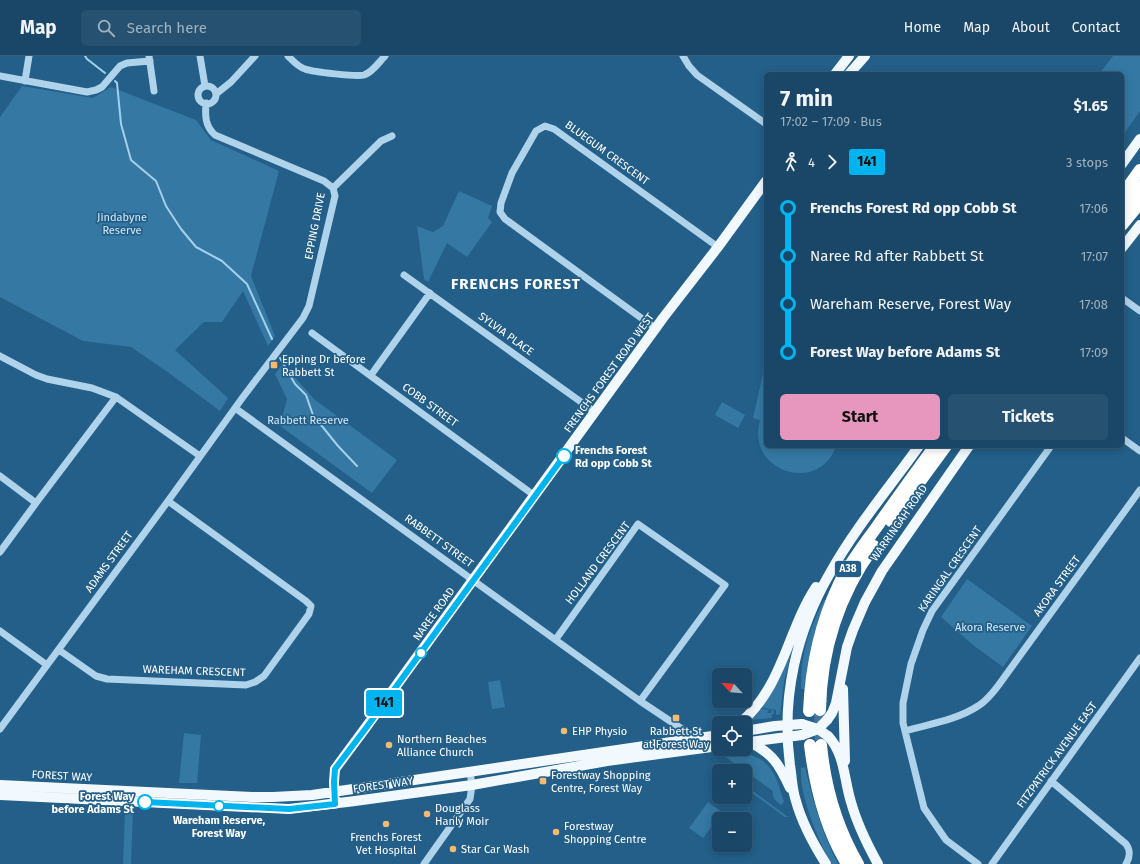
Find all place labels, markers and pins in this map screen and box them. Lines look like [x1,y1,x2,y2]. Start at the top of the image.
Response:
place label: Epping Dr before Rabbett St [282,353,366,379]
marker: Epping Dr before Rabbett St [269,360,279,370]
place label: Frenchs Forest Rd opp Cobb St [575,444,653,470]
marker: Frenchs Forest Rd opp Cobb St [556,448,572,464]
unlabelled marker [415,647,427,659]
marker: Rabbett St at Forest Way [671,713,681,723]
place label: EHP Physio [572,725,627,738]
place label: Rabbett St at Forest Way [643,725,710,751]
marker: EHP Physio [559,726,569,736]
place label: Northern Beaches Alliance Church [397,733,487,759]
marker: Northern Beaches Alliance Church [384,740,394,750]
place label: Forestway Shopping Centre, Forest Way [551,769,651,795]
marker: Forestway Shopping Centre, Forest Way [538,776,548,786]
place label: Forest Way before Adams St [52,790,135,816]
marker: Forest Way before Adams St [137,794,153,810]
marker: Wareham Reserve, Forest Way [213,800,225,812]
place label: Douglass Hanly Moir [435,802,489,828]
marker: Douglass Hanly Moir [422,809,432,819]
place label: Wareham Reserve, Forest Way [173,814,265,840]
marker: Frenchs Forest Vet Hospital [381,819,391,829]
place label: Forestway Shopping Centre [564,820,646,846]
marker: Forestway Shopping Centre [551,827,561,837]
place label: Frenchs Forest Vet Hospital [350,831,422,857]
place label: Star Car Wash [461,843,529,856]
marker: Star Car Wash [448,844,458,854]

